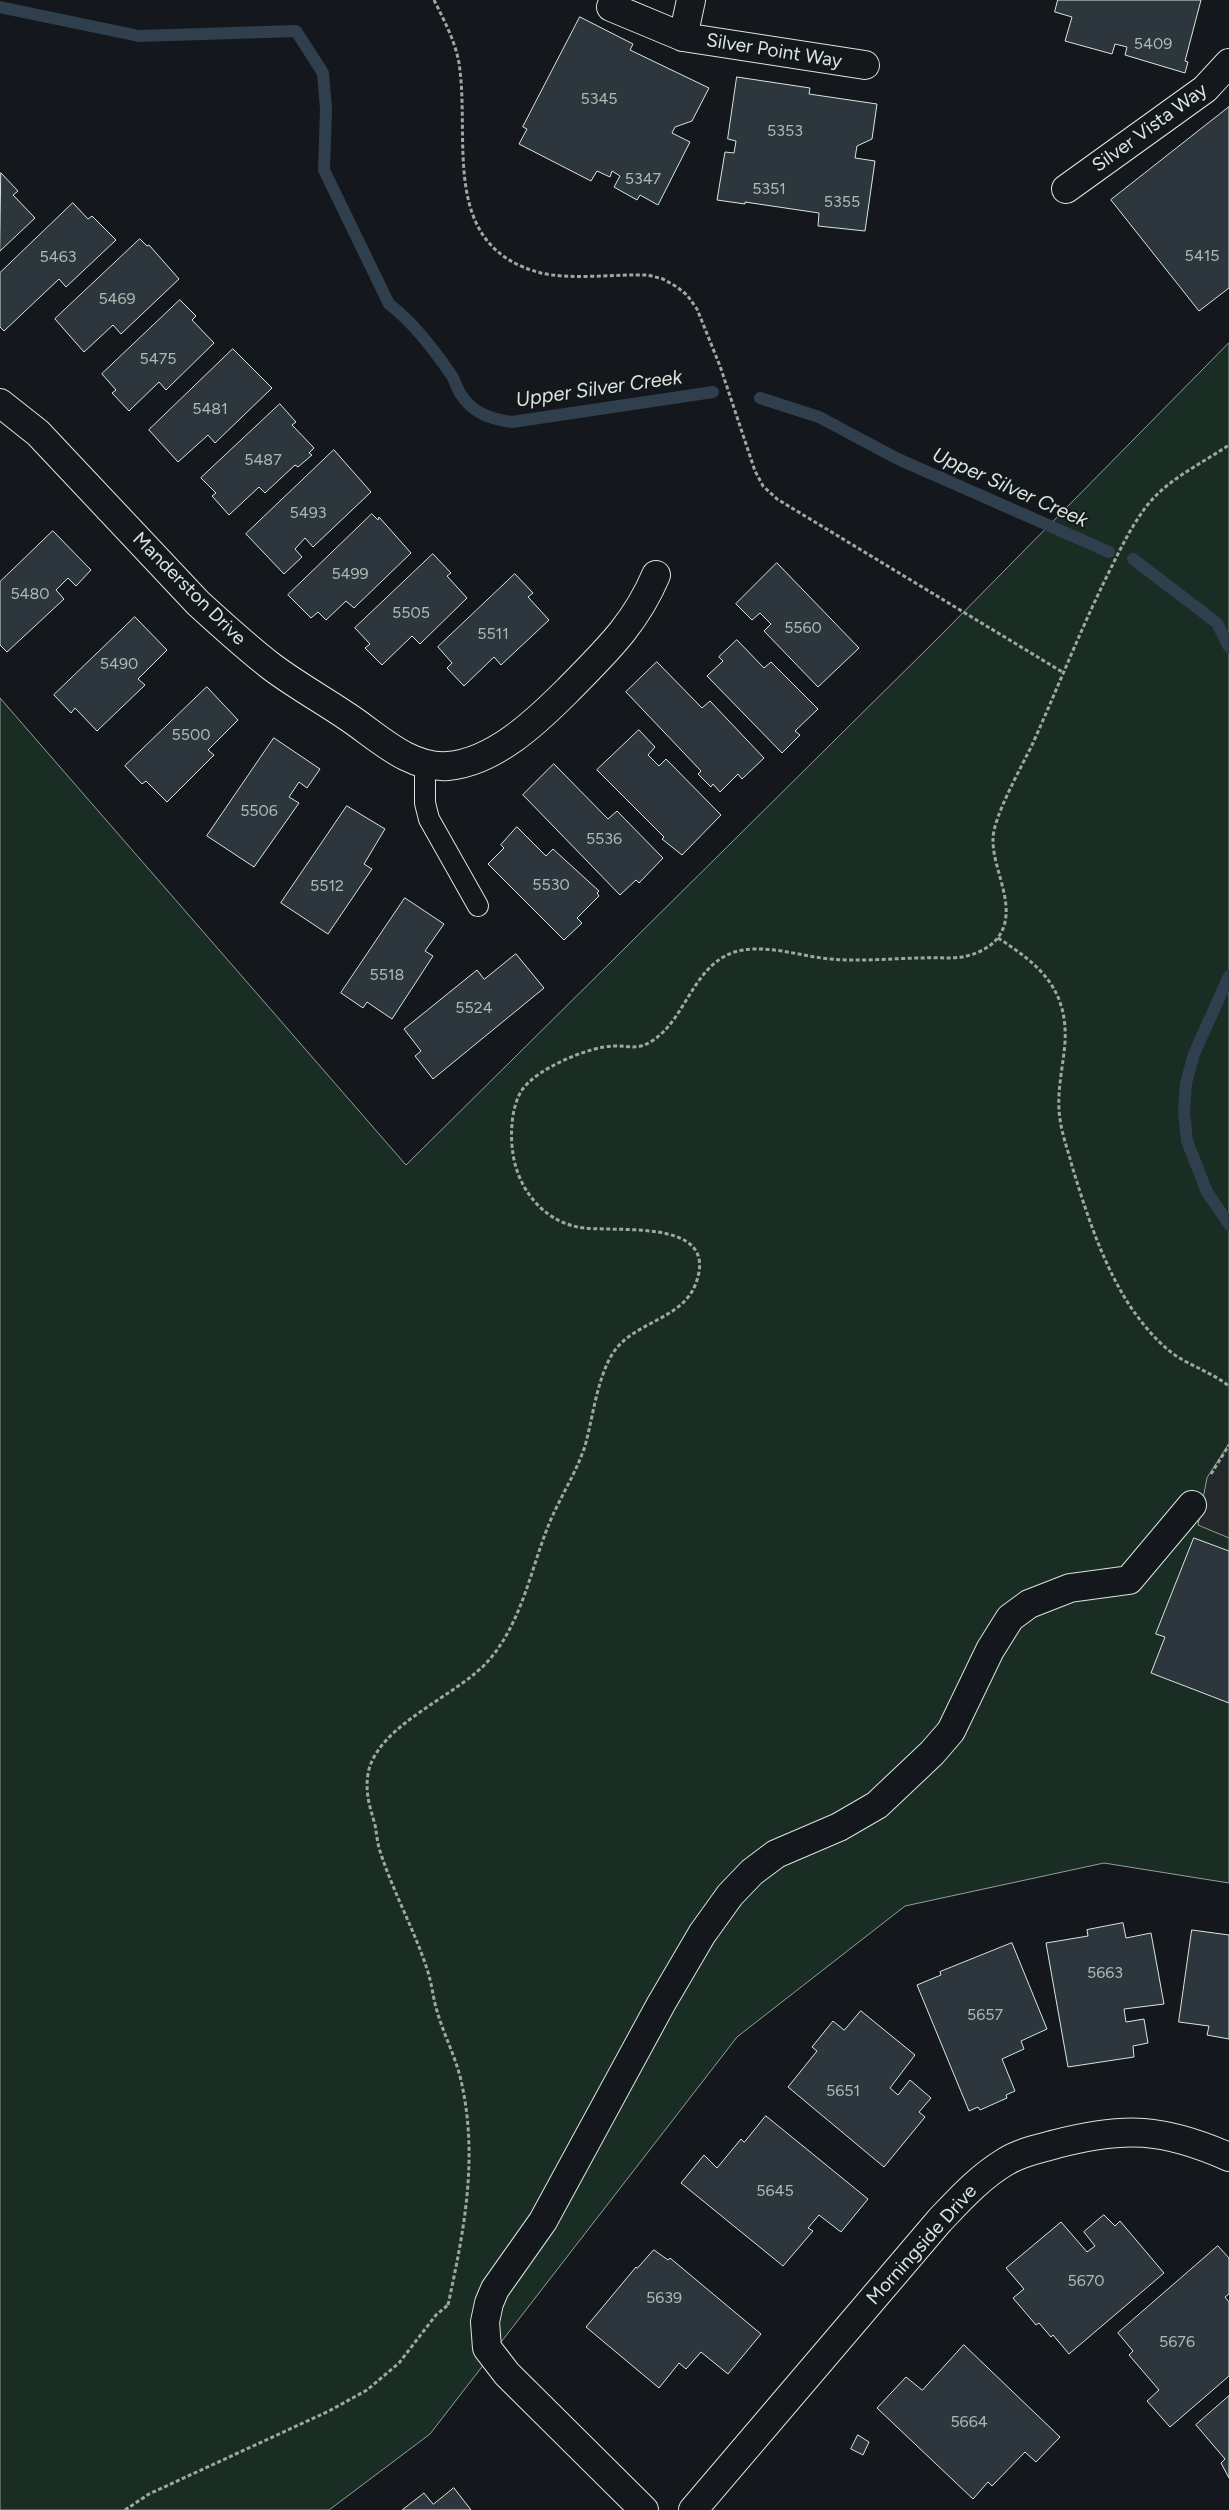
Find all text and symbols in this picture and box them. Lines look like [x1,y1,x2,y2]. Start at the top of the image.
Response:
street label: Silver Point Way [704,29,844,73]
house number: 5409 [1134,34,1172,54]
street label: Silver Vista Way [1088,79,1212,177]
house number: 5345 [580,89,618,109]
house number: 5353 [767,121,803,141]
house number: 5347 [625,169,661,189]
house number: 5351 [752,179,786,199]
house number: 5355 [824,192,860,212]
house number: 5415 [1185,246,1219,266]
house number: 5463 [40,247,76,267]
house number: 5469 [98,289,136,309]
house number: 5475 [140,349,176,369]
water label: Upper Silver Creek [514,365,684,413]
house number: 5481 [192,399,228,419]
water label: Upper Silver Creek [929,443,1091,533]
house number: 5487 [244,450,282,470]
house number: 5493 [290,503,326,523]
street label: Manderston Drive [128,528,250,650]
house number: 5499 [331,564,369,584]
house number: 5480 [10,584,50,604]
house number: 5505 [392,603,430,623]
house number: 5560 [784,618,822,638]
house number: 5511 [477,624,509,644]
house number: 5490 [100,654,138,674]
house number: 5500 [172,725,210,745]
house number: 5506 [240,801,278,821]
house number: 5536 [586,829,622,849]
house number: 5530 [532,875,570,895]
house number: 5512 [310,876,344,896]
house number: 5518 [370,965,404,985]
house number: 5524 [455,998,493,1018]
house number: 5663 [1087,1963,1123,1983]
house number: 5657 [967,2005,1003,2025]
house number: 5651 [826,2081,860,2101]
street label: Morningside Drive [862,2180,982,2310]
house number: 5645 [756,2181,794,2201]
house number: 5670 [1067,2271,1105,2291]
house number: 5639 [646,2288,682,2308]
house number: 5676 [1159,2332,1195,2352]
house number: 5664 [950,2412,988,2432]

